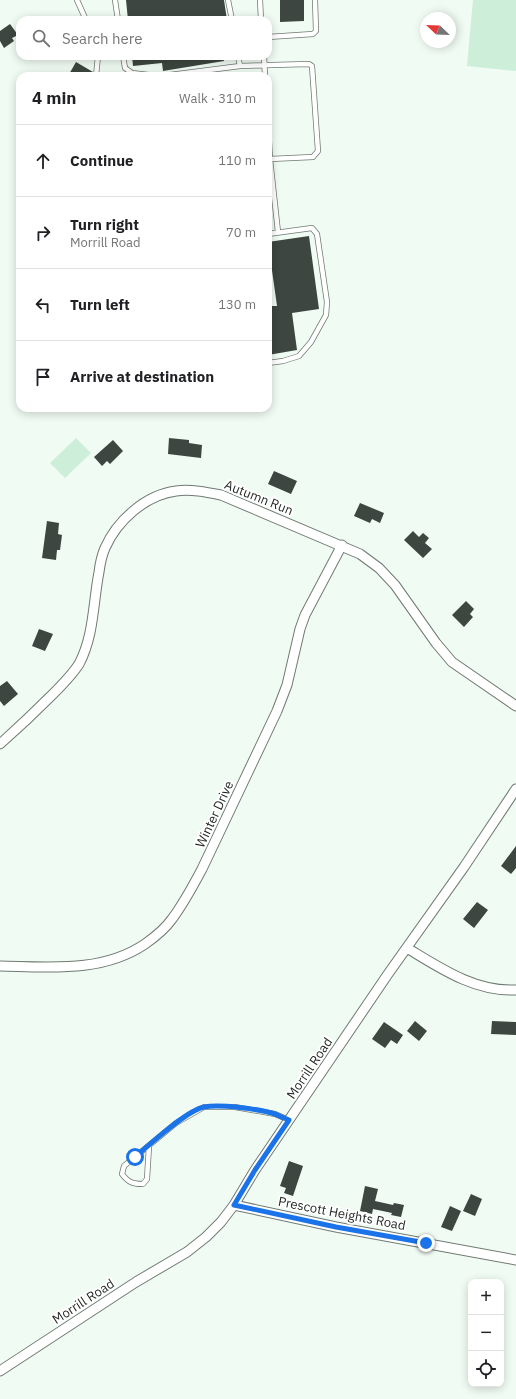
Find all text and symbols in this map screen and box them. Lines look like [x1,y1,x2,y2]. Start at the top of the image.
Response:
north arrow [420,12,456,48]
search box [16,16,272,60]
icon: search [30,27,52,49]
text: Search here [62,29,142,48]
text: 4 min [32,87,76,109]
text: Walk · 310 m [179,90,256,107]
icon: ahead [32,150,54,172]
text: Continue [70,151,134,170]
text: 110 m [218,152,256,169]
text: Turn right [70,215,139,234]
icon: right [32,222,54,244]
text: 70 m [226,224,256,241]
text: Morrill Road [70,234,141,251]
icon: left [32,294,54,316]
text: Turn left [70,295,130,314]
text: 130 m [218,296,256,313]
icon: arrive [32,366,54,388]
text: Arrive at destination [70,367,214,386]
street label: Autumn Run [222,476,296,519]
street label: Winter Drive [192,778,237,850]
street label: Morrill Road [283,1034,336,1102]
route start [126,1148,144,1166]
street label: Prescott Heights Road [277,1193,407,1234]
route end [417,1234,435,1252]
street label: Morrill Road [49,1275,118,1328]
map controls [468,1279,504,1387]
button: + [468,1279,504,1315]
button: − [468,1315,504,1351]
button: locate [468,1351,504,1387]

